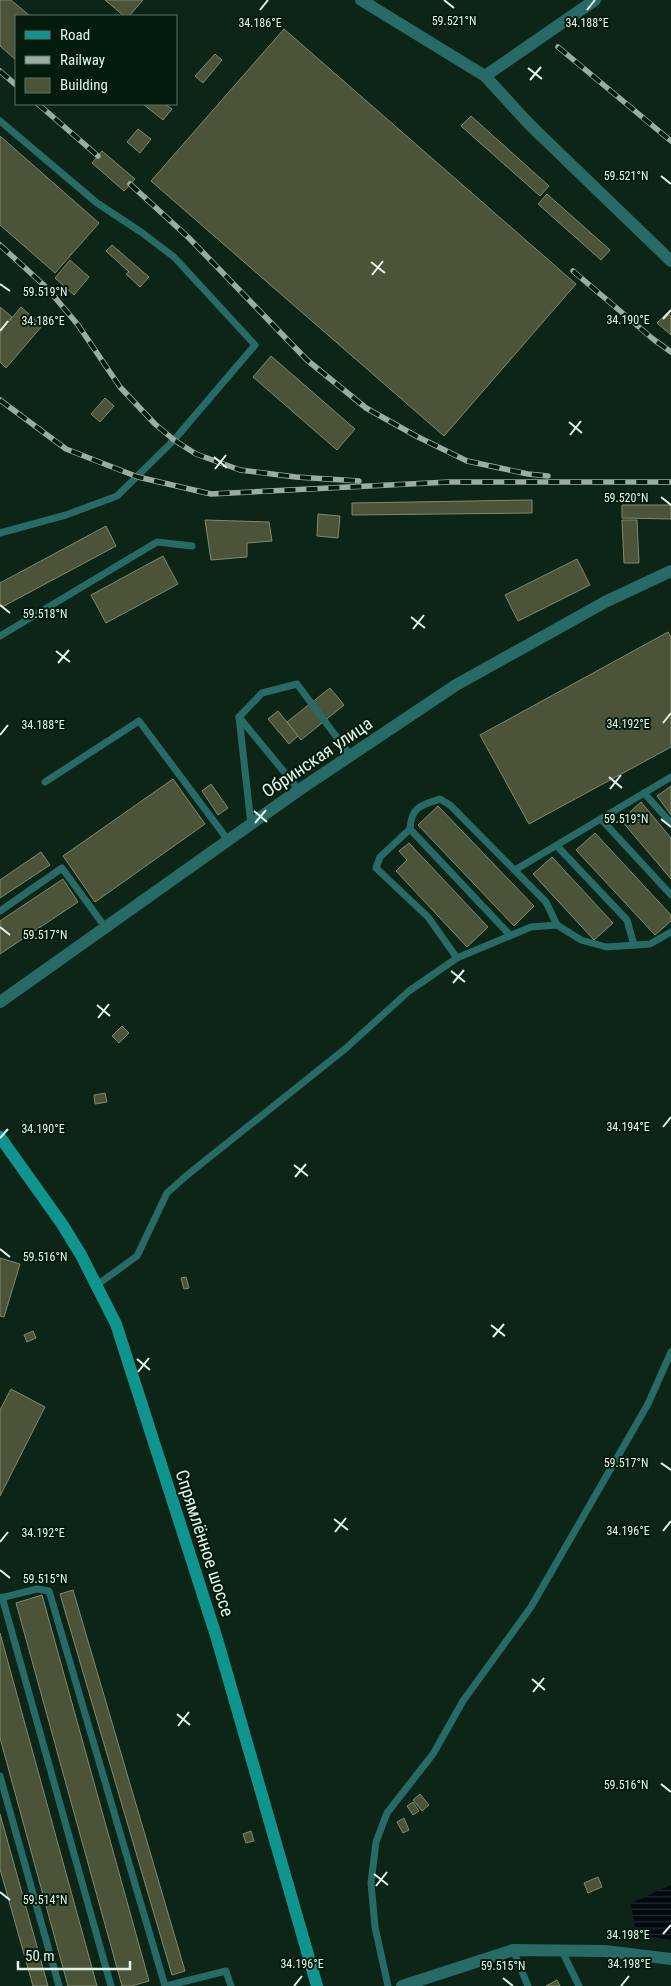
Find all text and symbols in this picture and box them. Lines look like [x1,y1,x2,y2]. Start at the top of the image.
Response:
text: 59.521°N [432,14,476,28]
legend [15,15,178,105]
text: 34.186°E [238,16,282,30]
text: 34.188°E [565,16,609,30]
text: Road [60,26,90,44]
text: Railway [60,51,105,69]
text: Building [60,76,108,94]
text: 59.521°N [604,169,648,183]
text: 59.519°N [23,285,67,299]
text: 34.190°E [606,313,650,327]
text: 34.186°E [21,314,65,328]
text: 59.520°N [604,491,648,505]
text: 59.518°N [23,607,67,621]
street label: Обринская улица [258,712,376,802]
text: 34.192°E [606,717,650,731]
text: 34.188°E [21,718,65,732]
text: 59.519°N [604,812,648,826]
text: 59.517°N [23,928,67,942]
text: 34.194°E [606,1120,650,1134]
text: 34.190°E [21,1122,65,1136]
text: 59.516°N [23,1250,67,1264]
text: 59.517°N [604,1456,648,1470]
street label: Спрямлённое шоссе [171,1467,239,1619]
text: 34.196°E [606,1524,650,1538]
text: 34.192°E [21,1526,65,1540]
text: 59.515°N [23,1572,67,1586]
text: 59.516°N [604,1778,648,1792]
text: 59.514°N [23,1893,67,1907]
text: 34.198°E [606,1928,650,1942]
scale bar [18,1938,130,1970]
text: 50 m [25,1947,55,1965]
text: 34.196°E [280,1957,324,1971]
text: 34.198°E [607,1957,651,1971]
text: 59.515°N [481,1959,525,1973]

